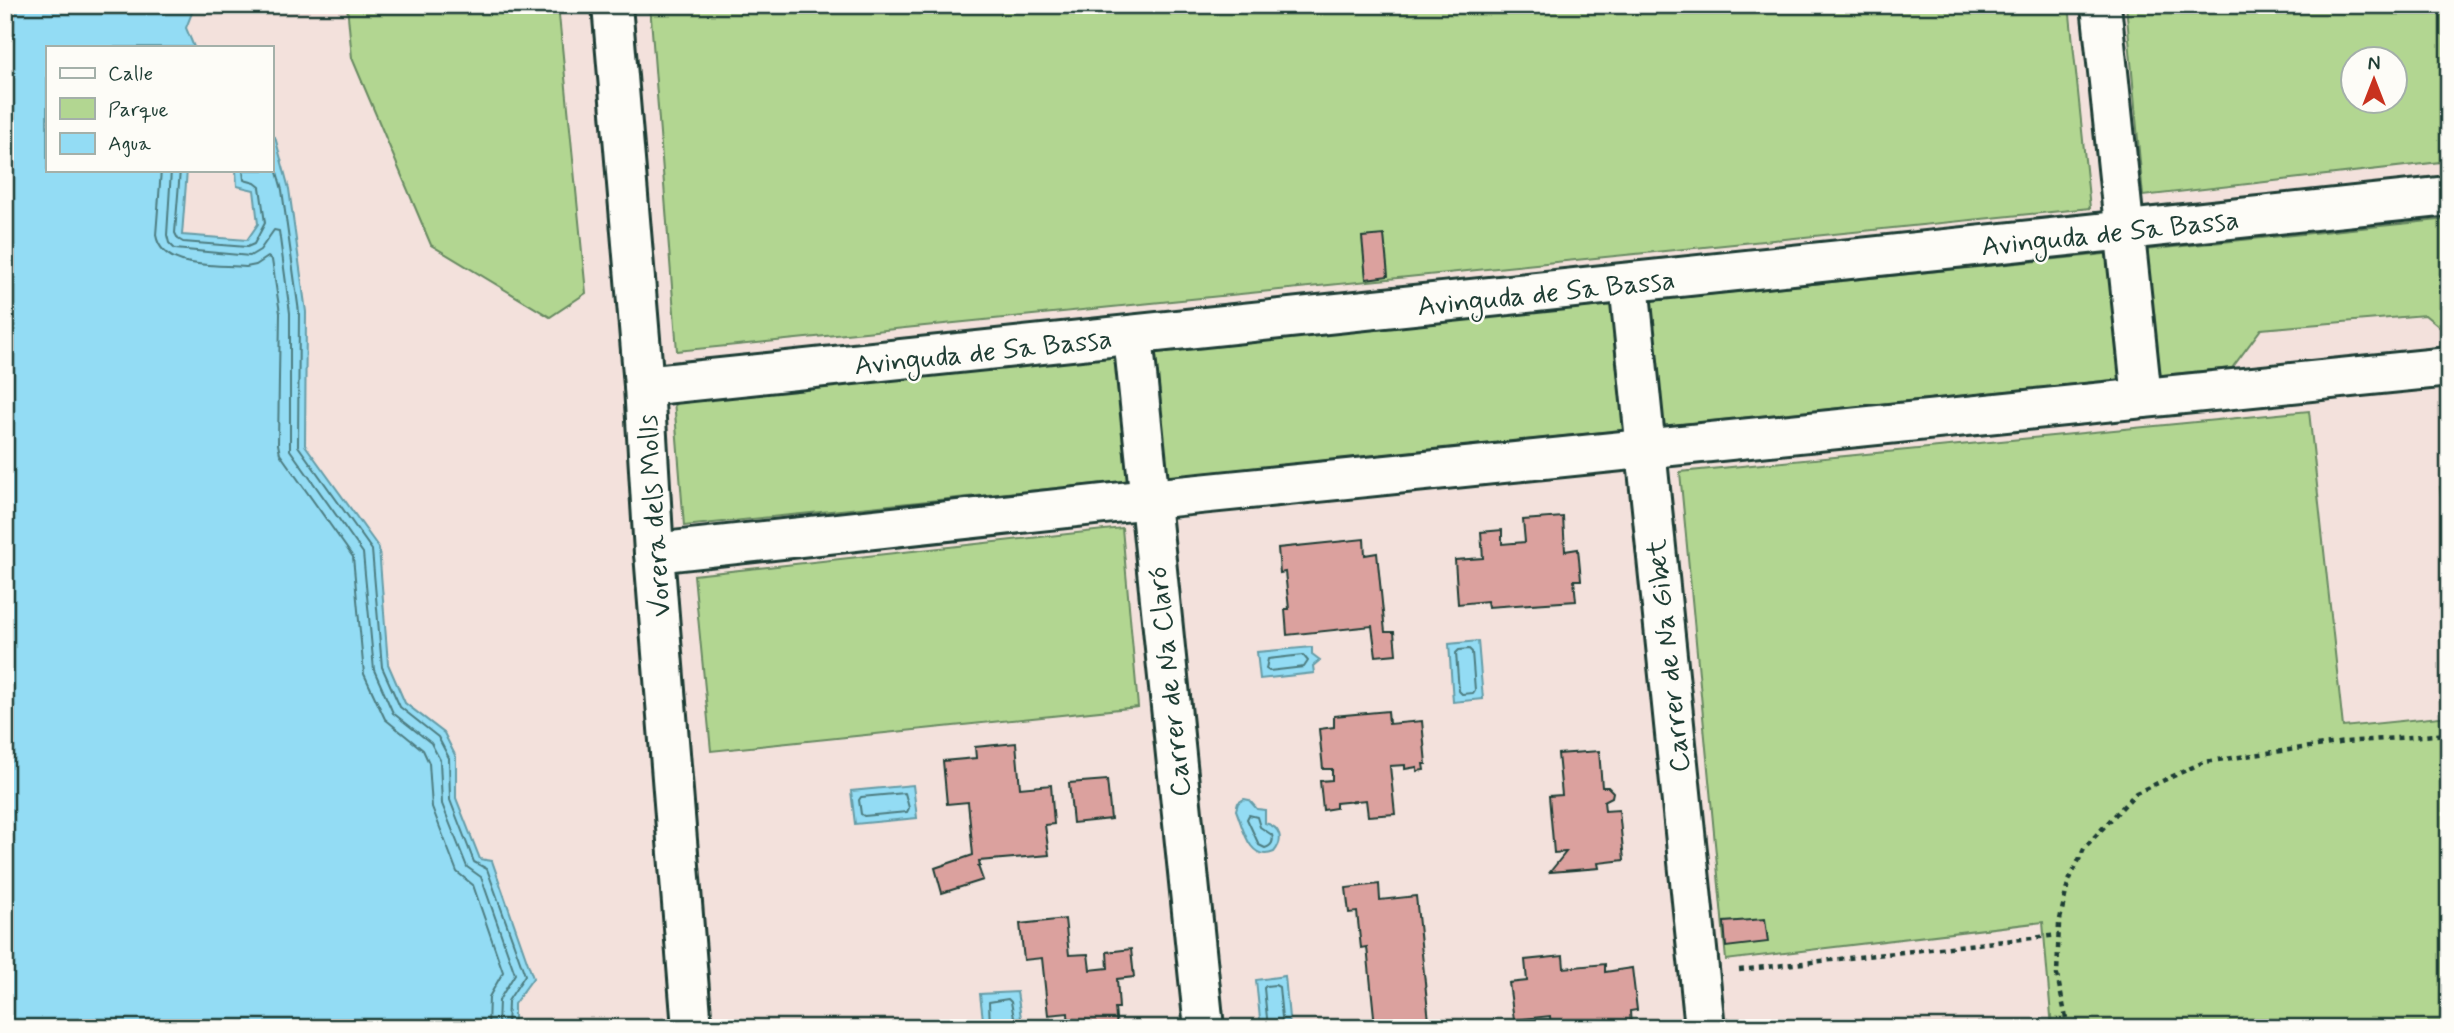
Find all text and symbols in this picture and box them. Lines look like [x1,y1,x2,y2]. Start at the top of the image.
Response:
legend [46,46,273,172]
north arrow [2338,46,2408,116]
text: N [2368,52,2380,77]
text: Calle [108,60,153,88]
text: Parque [108,96,169,124]
text: Agua [108,130,151,158]
street label: Avinguda de Sa Bassa [1980,203,2241,268]
street label: Avinguda de Sa Bassa [1416,263,1677,328]
street label: Avinguda de Sa Bassa [853,322,1114,387]
street label: Vorera dels Molls [630,413,681,618]
street label: Carrer de Na Gibet [1639,537,1700,774]
street label: Carrer de Na Claró [1140,565,1201,799]

